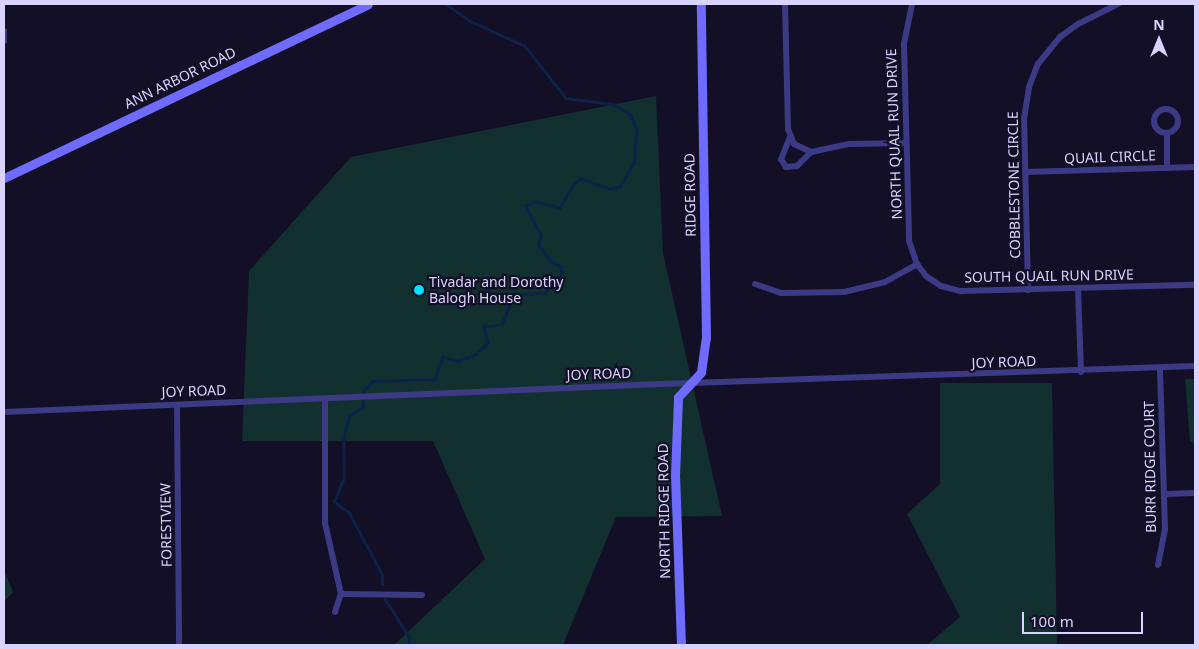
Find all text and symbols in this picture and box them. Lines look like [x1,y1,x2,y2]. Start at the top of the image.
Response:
north arrow [1134,15,1184,65]
text: N [1153,15,1165,34]
street label: ANN ARBOR ROAD [121,44,239,112]
street label: NORTH QUAIL RUN DRIVE [883,48,905,220]
street label: COBBLESTONE CIRCLE [1004,111,1024,259]
street label: QUAIL CIRCLE [1064,147,1156,167]
street label: RIDGE ROAD [681,153,699,237]
street label: SOUTH QUAIL RUN DRIVE [964,266,1134,286]
place label: Tivadar and Dorothy Balogh House [429,274,564,306]
marker: Tivadar and Dorothy Balogh House [413,284,425,296]
street label: JOY ROAD [971,352,1037,372]
street label: JOY ROAD [566,364,632,384]
street label: JOY ROAD [161,381,227,401]
street label: BURR RIDGE COURT [1140,401,1160,533]
street label: NORTH RIDGE ROAD [654,443,674,579]
street label: FORESTVIEW [157,483,175,567]
scale bar [1024,602,1145,634]
text: 100 m [1030,611,1074,631]

